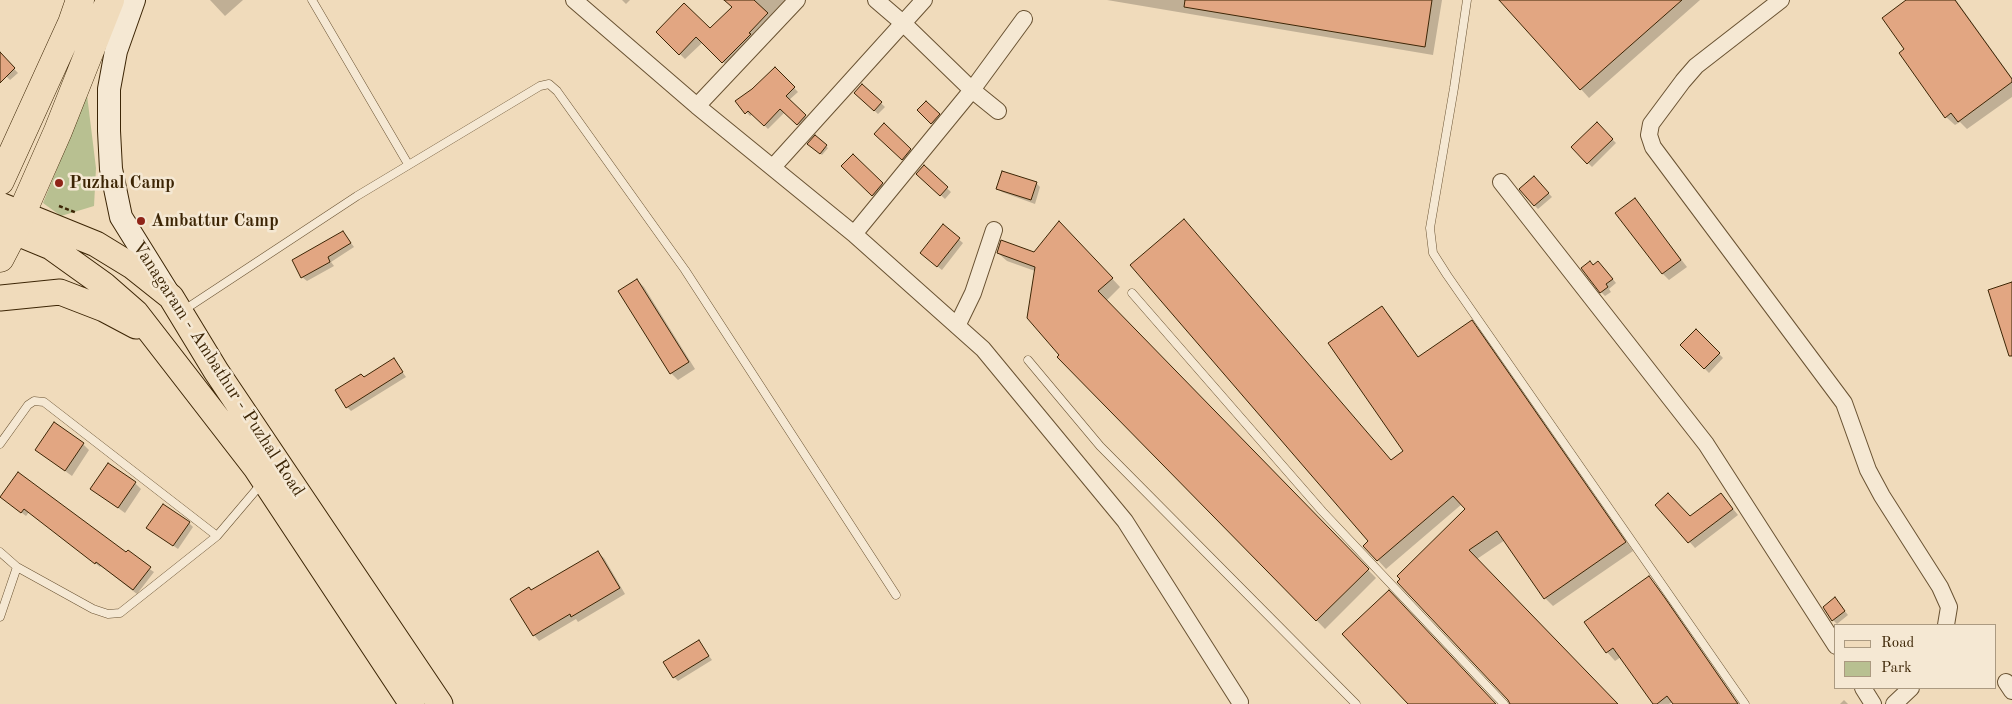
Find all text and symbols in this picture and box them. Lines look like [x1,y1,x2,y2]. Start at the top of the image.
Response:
place label: Puzhal Camp [69,172,175,194]
marker: Puzhal Camp [53,177,65,189]
place label: Ambattur Camp [151,210,279,232]
marker: Ambattur Camp [135,215,147,227]
street label: Vanagaram - Ambathur - Puzhal Road [127,237,309,501]
legend [1834,624,1997,689]
text: Road [1881,636,1914,651]
text: Park [1881,661,1912,676]

